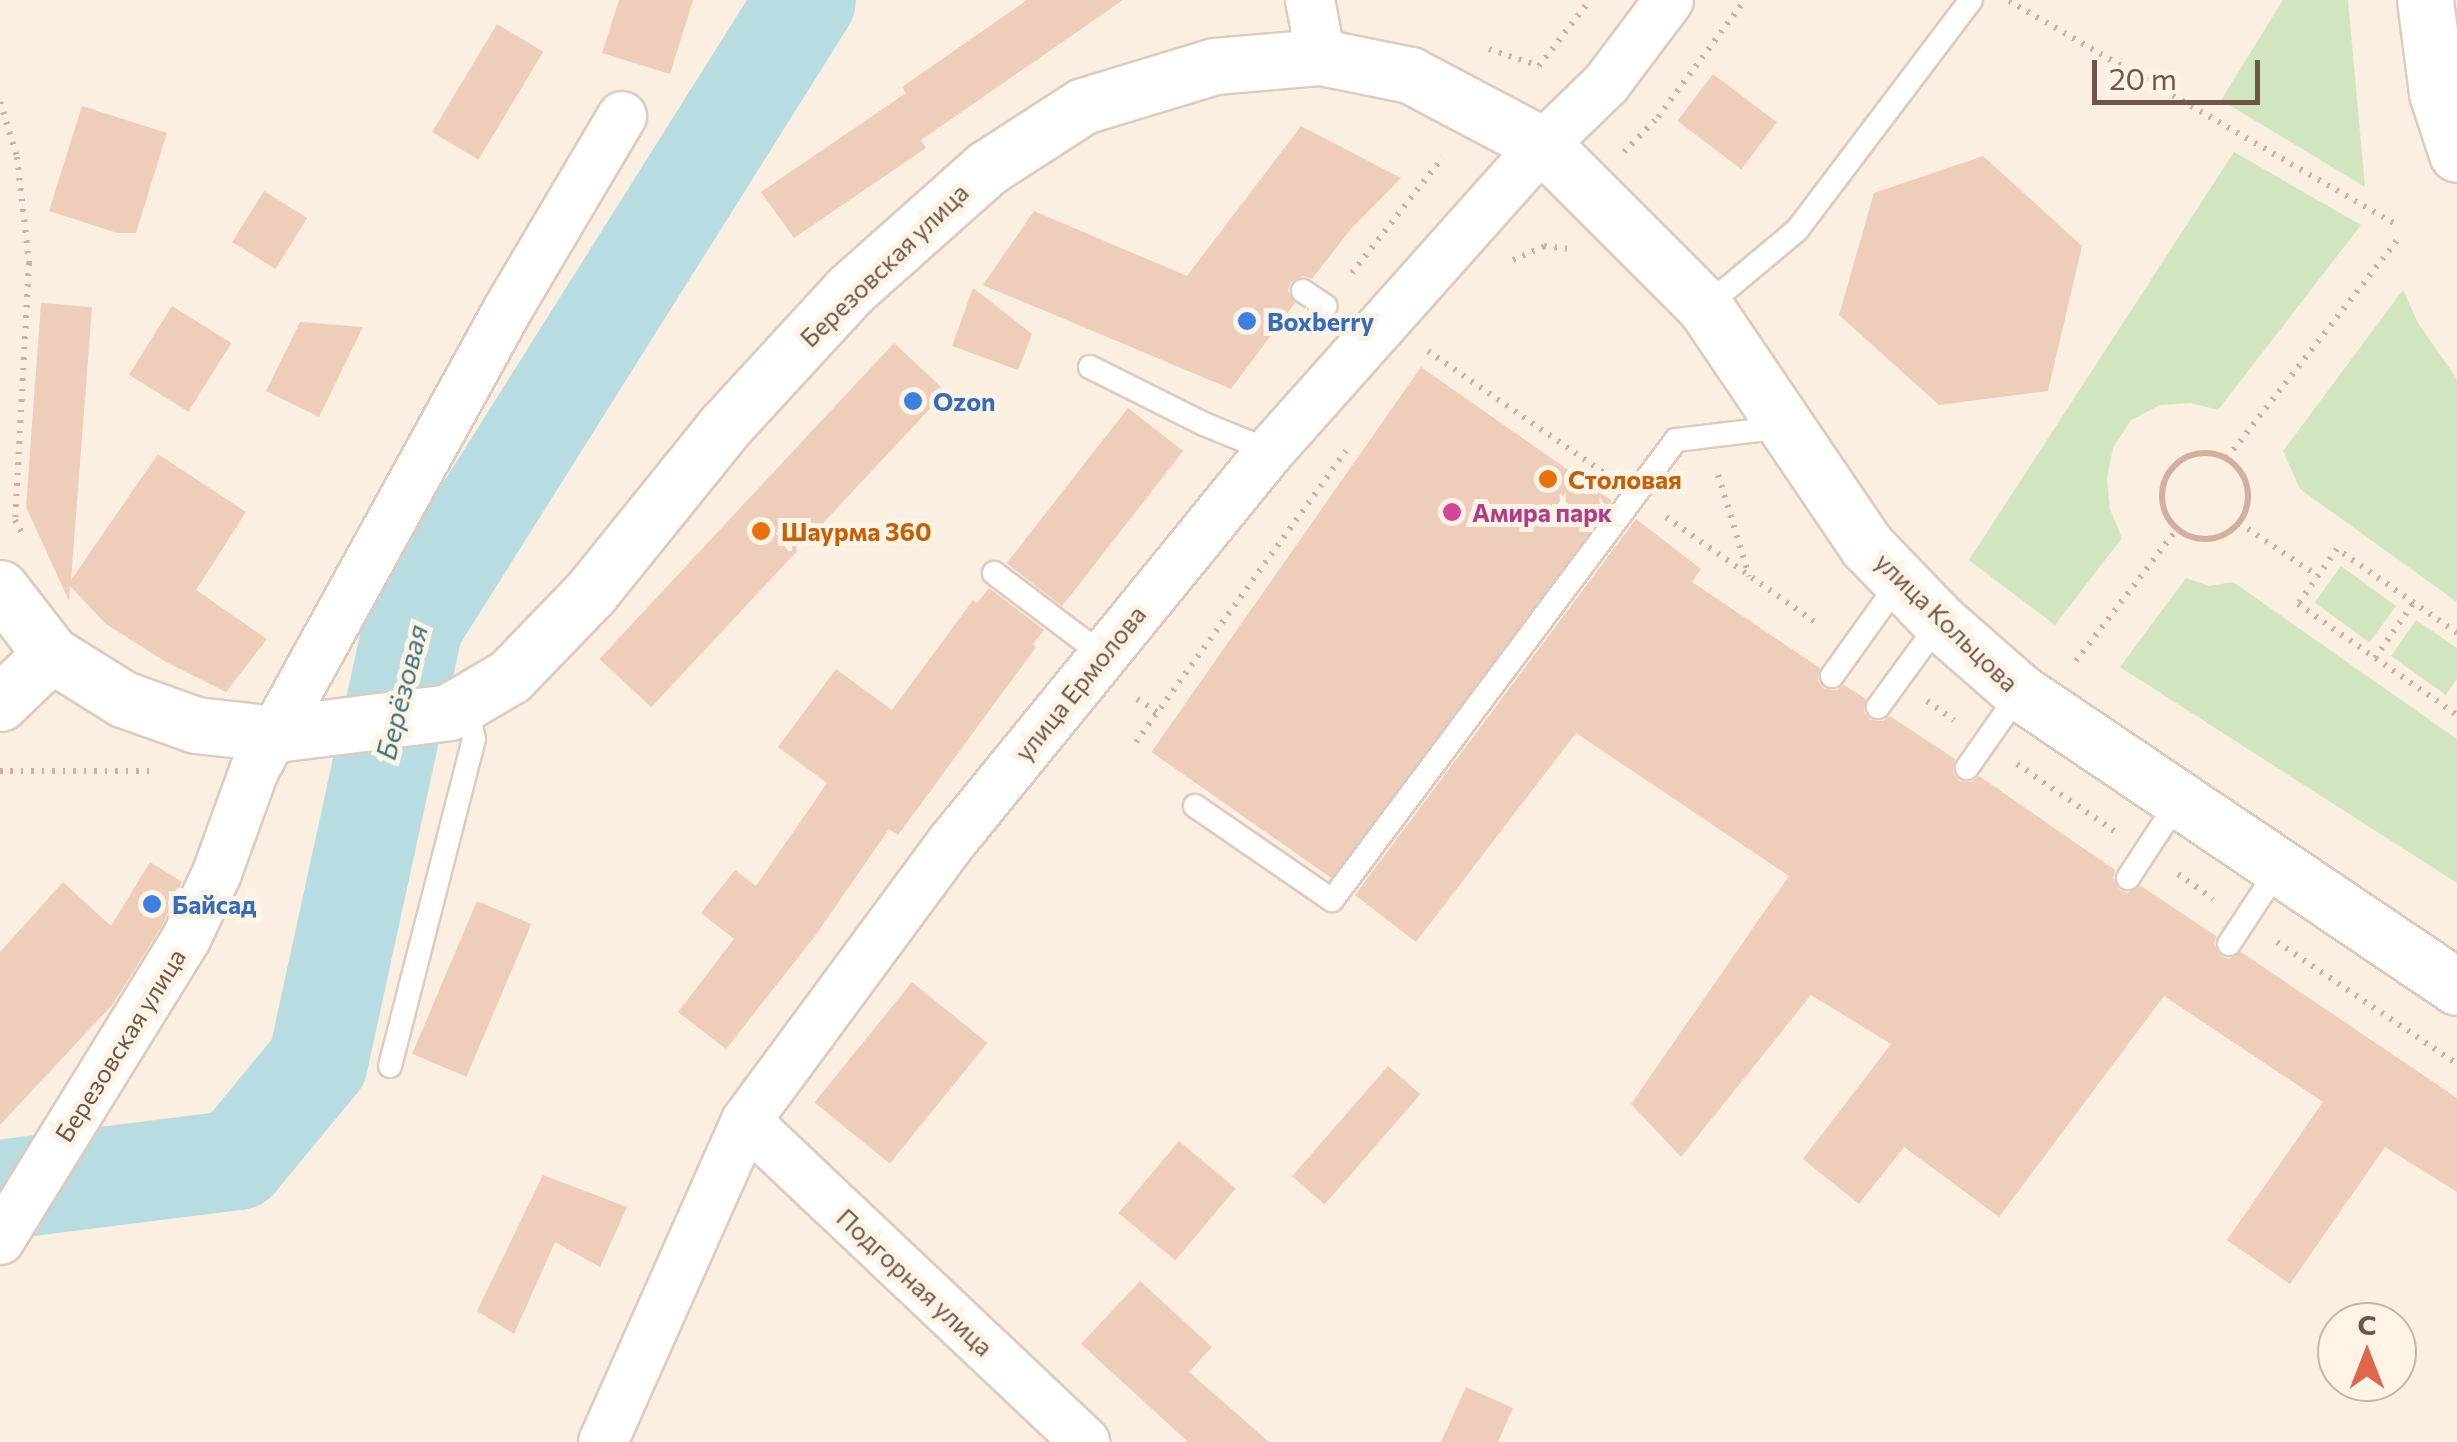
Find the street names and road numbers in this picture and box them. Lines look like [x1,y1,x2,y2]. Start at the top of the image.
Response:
street label: Березовская улица [794,177,974,353]
street label: улица Кольцова [1869,546,2025,698]
street label: улица Ермолова [1008,599,1152,767]
street label: Березовская улица [48,943,192,1147]
street label: Подгорная улица [831,1202,999,1362]

